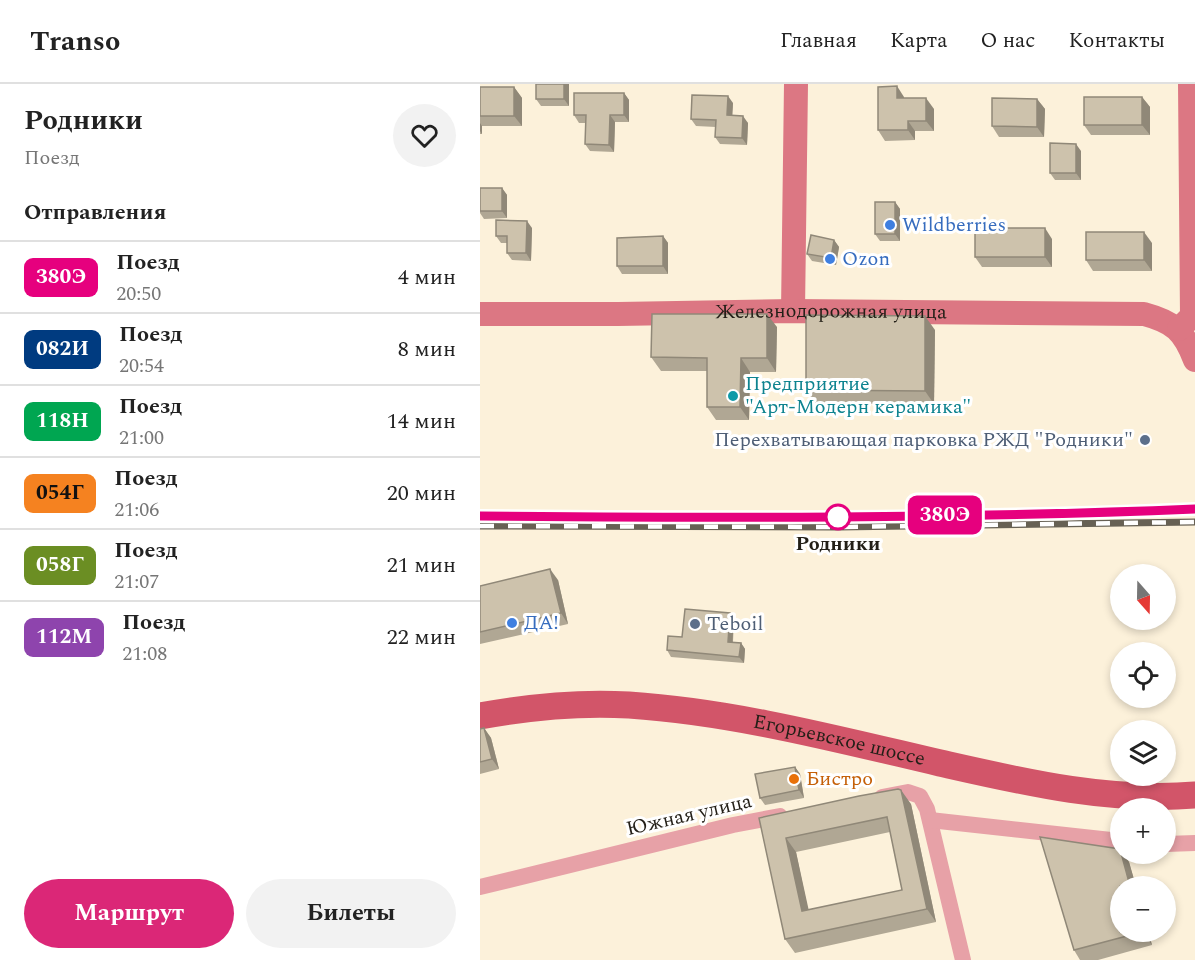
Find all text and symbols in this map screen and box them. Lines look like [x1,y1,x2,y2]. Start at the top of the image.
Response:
text: Transo [30,20,120,63]
text: Главная [780,25,857,57]
text: Карта [890,25,947,57]
text: О нас [980,25,1035,57]
text: Контакты [1068,25,1165,57]
text: Родники [24,99,143,142]
button: heart [393,104,456,167]
text: Поезд [24,143,80,173]
text: Отправления [24,196,166,229]
place label: Wildberries [902,210,1006,240]
marker: Wildberries [883,218,897,232]
place label: Ozon [842,244,890,274]
text: Поезд [116,246,180,279]
marker: Ozon [823,252,837,266]
text: 380Э [36,261,86,293]
text: 4 мин [398,261,456,294]
text: 20:50 [116,279,161,309]
street label: Железнодорожная улица [715,296,947,327]
text: Поезд [119,318,182,351]
text: 082И [36,333,89,365]
text: 8 мин [398,333,456,366]
text: 20:54 [119,351,164,381]
place label: Предприятие "Арт-Модерн керамика" [745,369,971,422]
marker: Предприятие "Арт-Модерн керамика" [726,389,740,403]
text: Поезд [119,390,182,423]
text: 118Н [36,405,89,437]
text: 14 мин [387,405,456,438]
text: 21:00 [119,423,164,453]
place label: Перехватывающая парковка РЖД "Родники" [714,425,1133,455]
marker: Перехватывающая парковка РЖД "Родники" [1138,433,1152,447]
text: Поезд [114,462,178,495]
text: 054Г [36,477,84,509]
text: 20 мин [387,477,456,510]
text: 21:06 [114,495,159,525]
line badge: 380Э [903,496,987,534]
text: 380Э [920,499,970,531]
marker: Родники [825,504,851,530]
place label: Родники [796,529,881,559]
text: Поезд [114,534,178,567]
text: 058Г [36,549,84,581]
text: 21 мин [387,549,456,582]
north arrow [1110,564,1176,630]
map controls [1110,564,1176,942]
text: 21:07 [114,567,159,597]
text: Поезд [122,606,186,639]
place label: ДА! [524,608,558,638]
place label: Teboil [707,609,763,639]
marker: ДА! [505,616,519,630]
marker: Teboil [688,617,702,631]
text: 112М [36,621,92,653]
text: 22 мин [387,621,456,654]
text: 21:08 [122,639,167,669]
button: locate [1110,642,1176,708]
street label: Егорьевское шоссе [750,707,928,774]
button: layers [1110,720,1176,786]
place label: Бистро [806,764,873,794]
marker: Бистро [787,772,801,786]
street label: Южная улица [623,786,755,844]
button: + [1110,798,1176,864]
button: − [1110,876,1176,942]
button: Маршрут [24,879,234,948]
button: Билеты [246,879,456,948]

